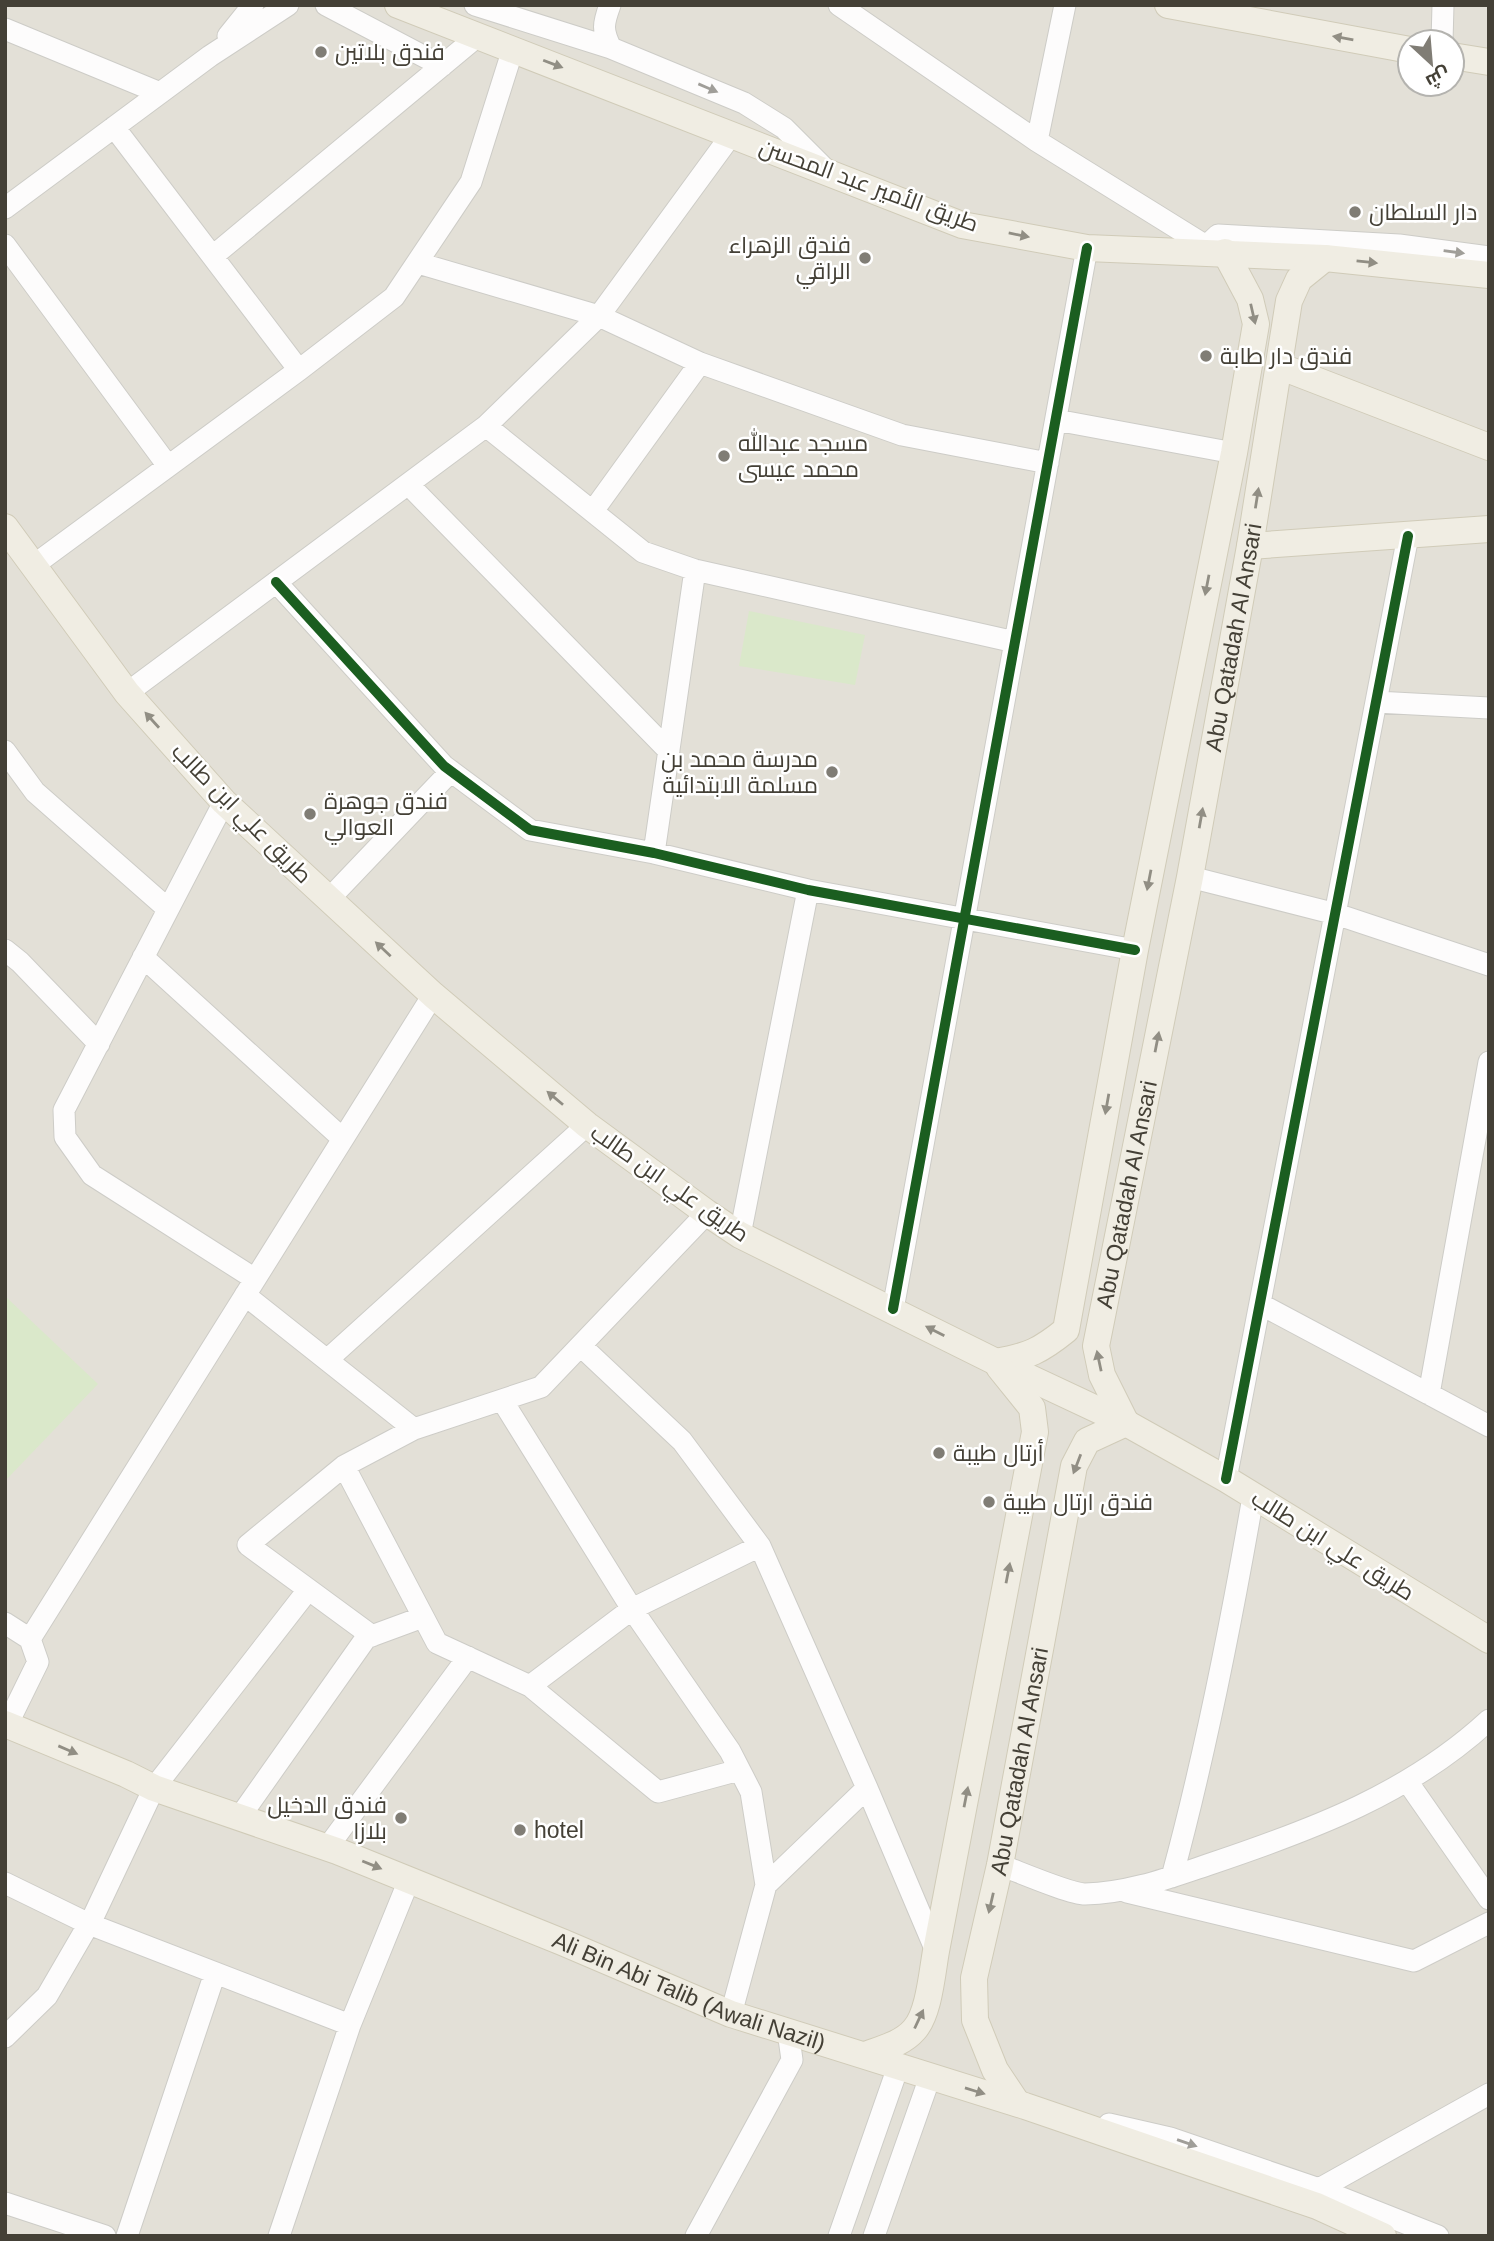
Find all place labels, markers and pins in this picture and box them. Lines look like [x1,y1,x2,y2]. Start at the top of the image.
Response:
place label: فندق بلاتين [335,39,445,66]
marker: فندق بلاتين [313,44,329,60]
place label: دار السلطان [1369,199,1477,226]
marker: دار السلطان [1347,204,1363,220]
place label: فندق الزهراء الراقي [728,232,851,289]
marker: فندق الزهراء الراقي [857,250,873,266]
place label: فندق دار طابة [1220,343,1352,370]
marker: فندق دار طابة [1198,348,1214,364]
place label: مسجد عبدالله محمد عيسى [738,428,868,483]
marker: مسجد عبدالله محمد عيسى [716,448,732,464]
place label: مدرسة محمد بن مسلمة الابتدائية [661,746,818,798]
marker: مدرسة محمد بن مسلمة الابتدائية [824,764,840,780]
place label: فندق جوهرة العوالي [324,788,448,845]
marker: فندق جوهرة العوالي [302,806,318,822]
place label: أرتال طيبة [953,1438,1044,1467]
marker: أرتال طيبة [931,1445,947,1461]
place label: فندق ارتال طيبة [1003,1489,1153,1516]
marker: فندق ارتال طيبة [981,1494,997,1510]
place label: فندق الدخيل بلازا [267,1792,387,1844]
marker: فندق الدخيل بلازا [393,1810,409,1826]
place label: hotel [534,1817,584,1843]
marker: hotel [512,1822,528,1838]

